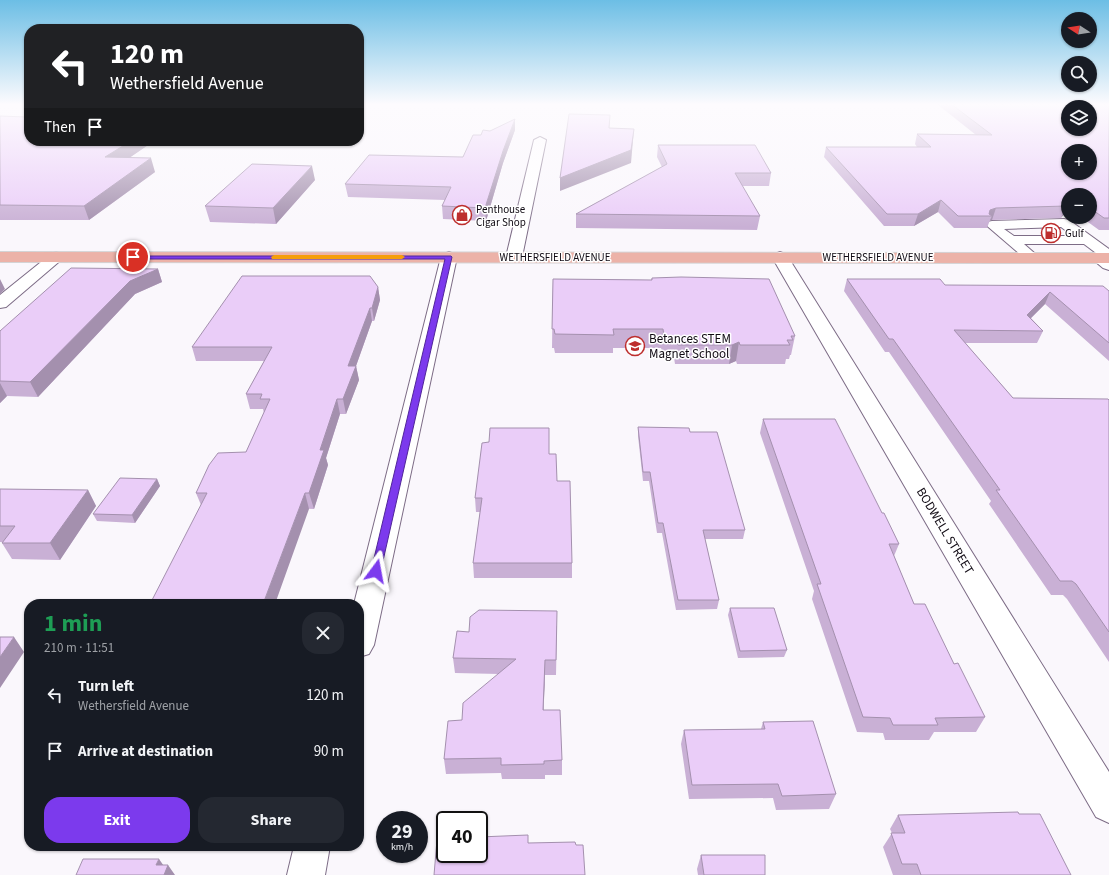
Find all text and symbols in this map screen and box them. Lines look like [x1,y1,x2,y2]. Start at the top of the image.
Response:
north arrow [1061,12,1097,48]
map controls [1061,12,1097,224]
text: 120 m [110,34,184,74]
icon: left [44,40,96,92]
button: search [1061,56,1097,92]
text: Wethersfield Avenue [110,71,264,96]
button: layers [1061,100,1097,136]
icon: arrive [84,116,106,138]
text: Then [44,117,76,138]
button: + [1061,144,1097,180]
button: − [1061,188,1097,224]
place label: Penthouse Cigar Shop [476,202,526,230]
shop icon: Penthouse Cigar Shop [451,204,473,226]
fuel station icon: Gulf [1040,222,1062,244]
place label: Gulf [1065,226,1085,241]
pin [116,240,150,274]
icon: arrive [122,246,144,268]
street label: WETHERSFIELD AVENUE [499,250,611,265]
street label: WETHERSFIELD AVENUE [822,250,934,265]
place label: Betances STEM Magnet School [649,330,731,363]
school or university icon: Betances STEM Magnet School [624,335,646,357]
street label: BODWELL STREET [912,484,978,578]
position arrow [355,550,397,592]
text: 1 min [44,606,102,641]
button: close [302,612,344,654]
text: 210 m · 11:51 [44,639,114,657]
text: Turn left [78,676,134,697]
icon: left [44,684,66,706]
text: 120 m [306,685,344,706]
text: Wethersfield Avenue [78,697,189,715]
icon: arrive [44,740,66,762]
text: Arrive at destination [78,741,213,762]
text: 90 m [314,741,344,762]
button: Exit [44,797,190,843]
button: Share [198,797,344,843]
speed limit sign: 40 [436,811,488,863]
text: 29 [391,818,413,846]
text: km/h [391,840,413,854]

